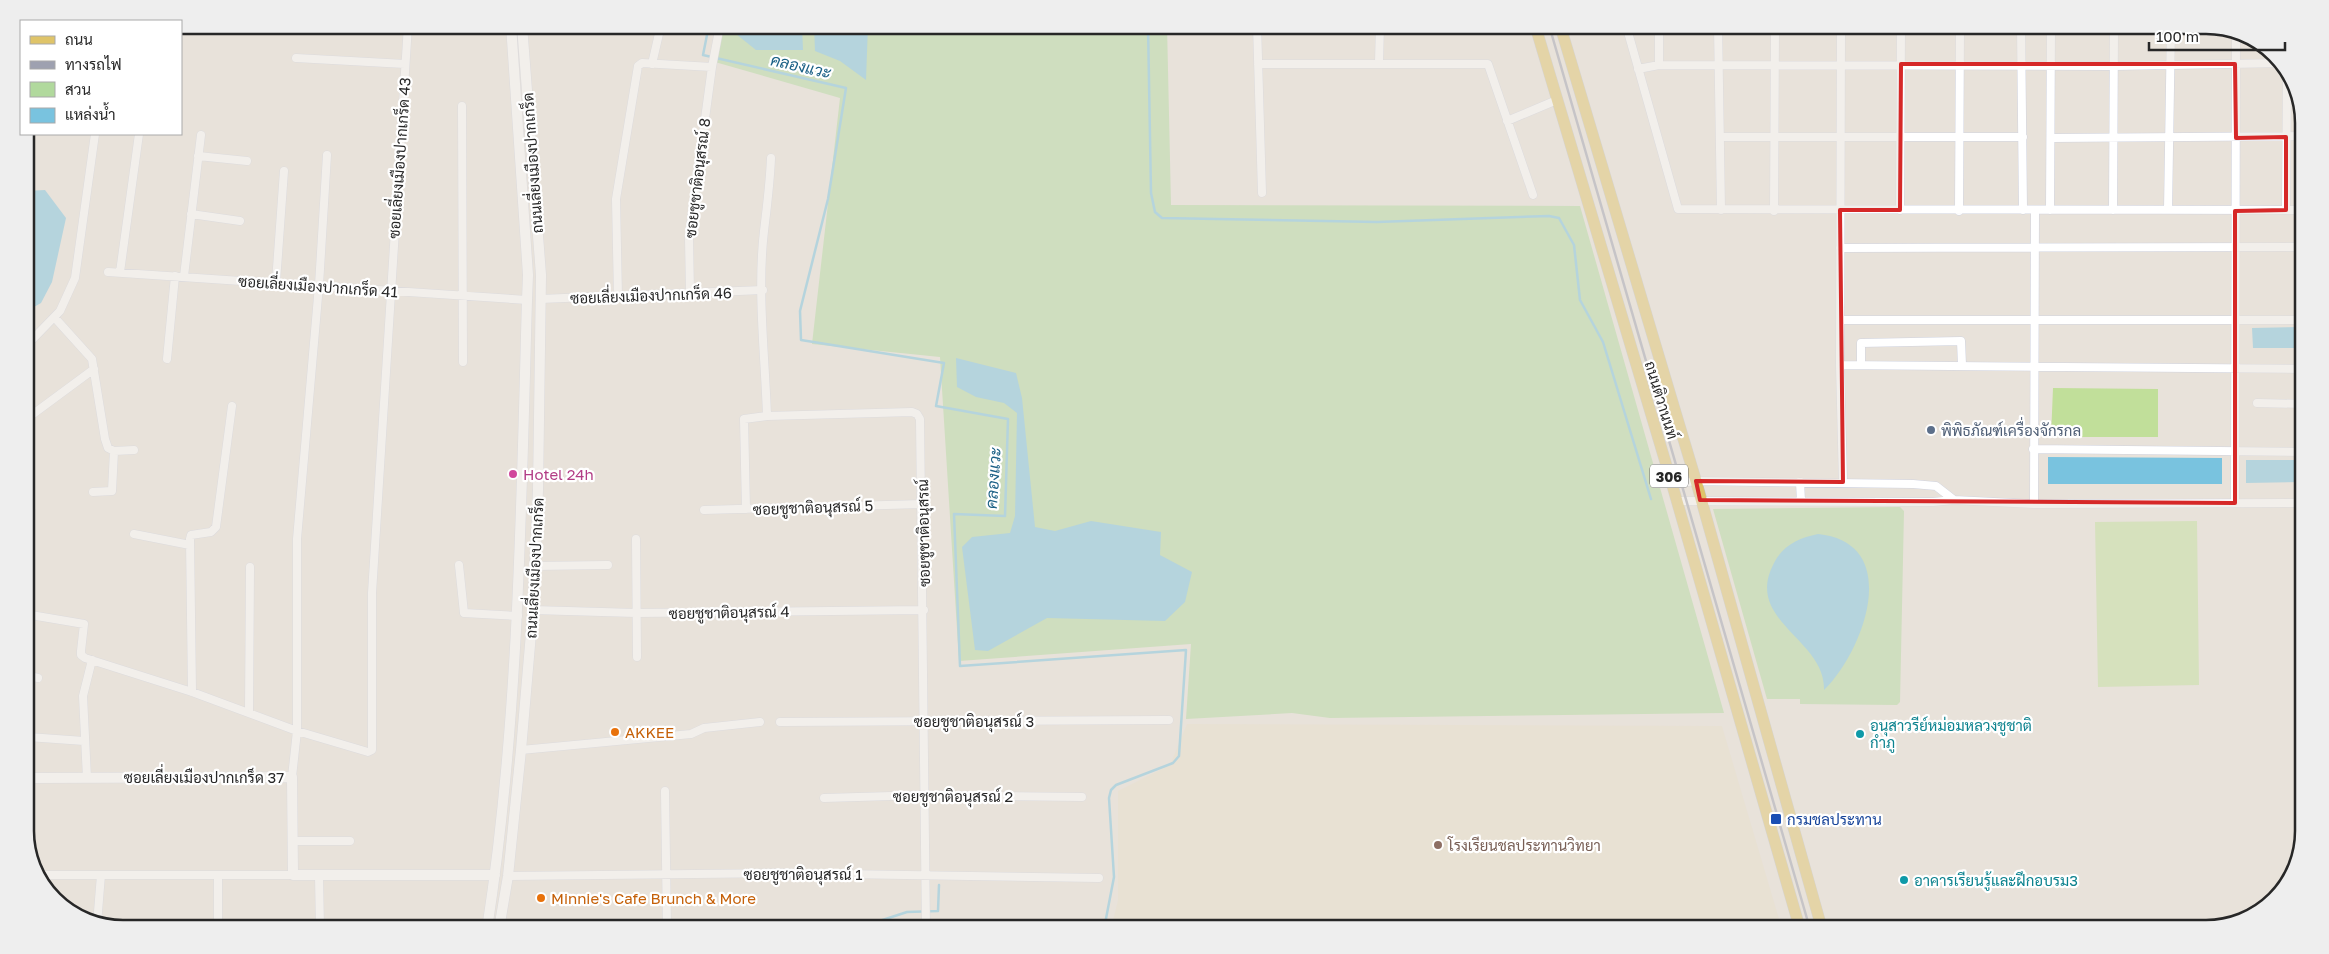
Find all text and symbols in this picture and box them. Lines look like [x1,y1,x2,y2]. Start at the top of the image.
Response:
legend [20,20,182,135]
scale bar [2149,20,2285,52]
text: 100 m [2156,27,2199,45]
text: ถนน [65,30,93,48]
water label: คลองแวะ [769,49,834,83]
text: ทางรถไฟ [65,55,122,73]
street label: ซอยเลี่ยงเมืองปากเกร็ด 43 [379,76,414,239]
text: สวน [65,80,91,98]
street label: ถนนเลี่ยงเมืองปากเกร็ด [513,92,546,234]
text: แหล่งน้ำ [65,102,116,123]
street label: ซอยชูชาติอนุสรณ์ 8 [681,117,716,239]
street label: ซอยเลี่ยงเมืองปากเกร็ด 41 [237,266,399,301]
street label: ซอยเลี่ยงเมืองปากเกร็ด 46 [570,278,732,307]
street label: ถนนติวานนท์ [1642,359,1682,441]
place label: พิพิธภัณฑ์เครื่องจักรกล [1941,416,2081,439]
marker: พิพิธภัณฑ์เครื่องจักรกล [1925,424,1937,436]
water label: คลองแวะ [981,446,1005,509]
road number: 306 [1650,464,1688,488]
place label: Hotel 24h [523,465,594,483]
marker: Hotel 24h [507,468,519,480]
street label: ซอยชูชาติอนุสรณ์ [913,479,936,587]
street label: ซอยชูชาติอนุสรณ์ 5 [753,496,874,521]
street label: ถนนเลี่ยงเมืองปากเกร็ด [516,497,547,639]
street label: ซอยชูชาติอนุสรณ์ 4 [668,602,790,625]
street label: ซอยชูชาติอนุสรณ์ 3 [914,712,1034,733]
place label: อนุสาวรีย์หม่อมหลวงชูชาติ กำภู [1870,716,2032,753]
place label: AKKEE [625,723,674,741]
marker: AKKEE [609,726,621,738]
marker: อนุสาวรีย์หม่อมหลวงชูชาติ กำภู [1854,728,1866,740]
street label: ซอยเลี่ยงเมืองปากเกร็ด 37 [124,763,284,786]
street label: ซอยชูชาติอนุสรณ์ 2 [893,787,1013,808]
place label: กรมชลประทาน [1787,810,1882,828]
marker: กรมชลประทาน [1769,812,1783,826]
place label: โรงเรียนชลประทานวิทยา [1447,836,1601,854]
marker: โรงเรียนชลประทานวิทยา [1432,839,1444,851]
street label: ซอยชูชาติอนุสรณ์ 1 [744,865,863,886]
place label: อาคารเรียนรู้และฝึกอบรม3 [1914,871,2078,891]
marker: อาคารเรียนรู้และฝึกอบรม3 [1898,874,1910,886]
place label: Minnie's Cafe Brunch & More [551,889,756,907]
marker: Minnie's Cafe Brunch & More [535,892,547,904]

